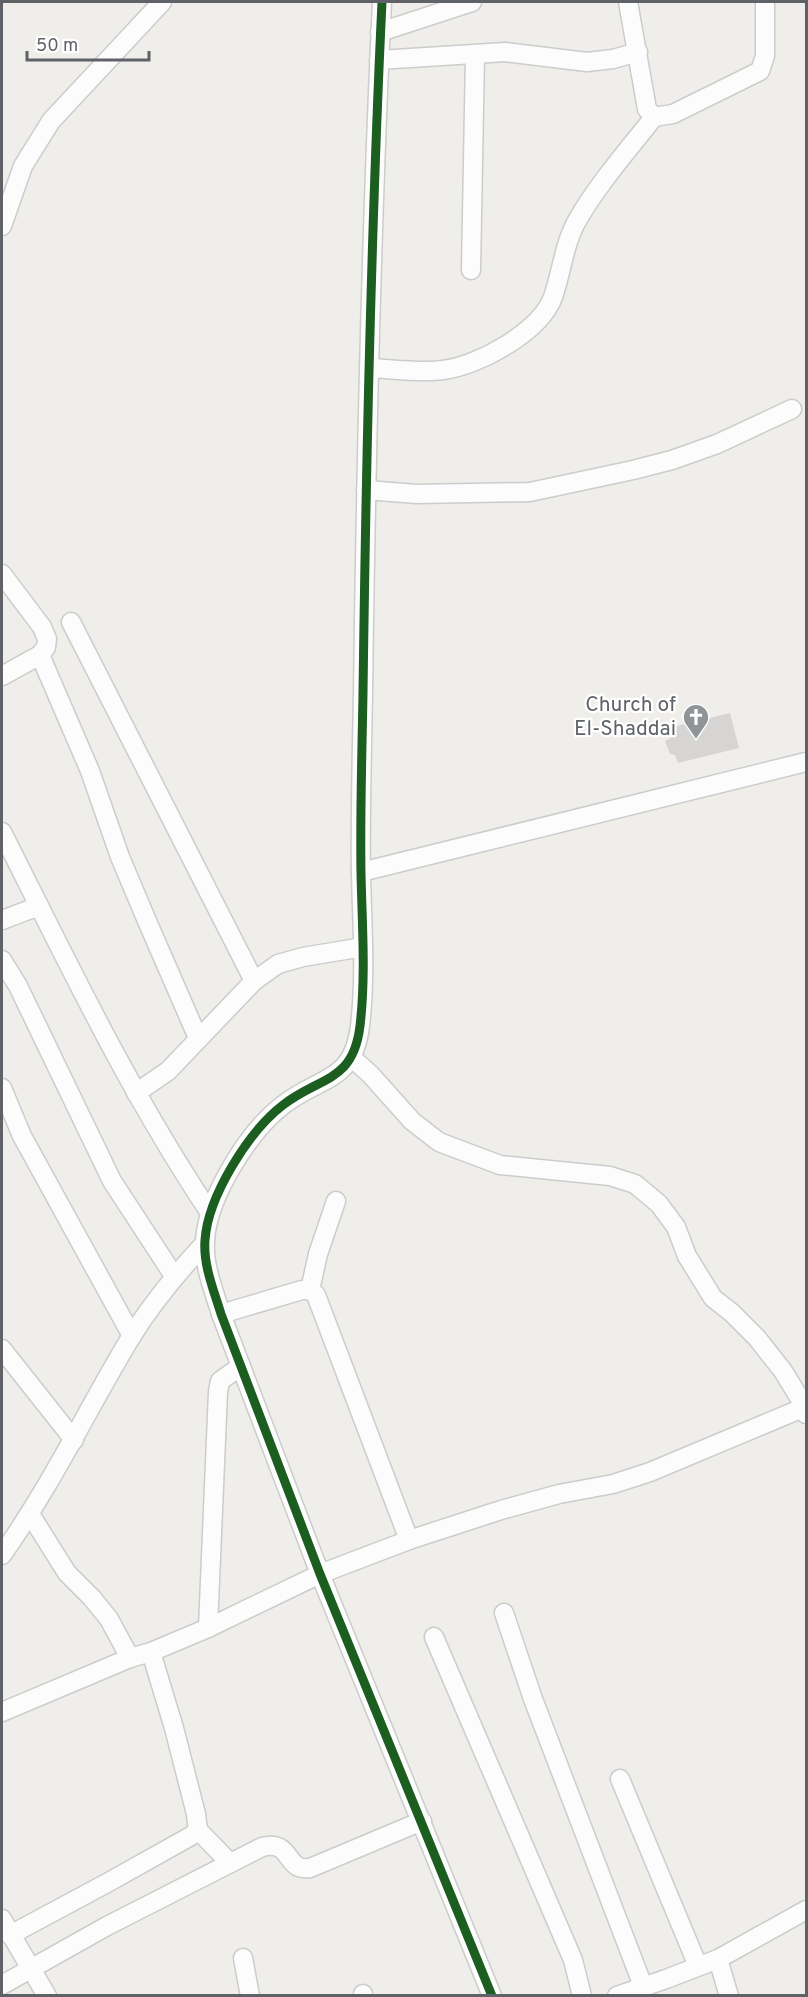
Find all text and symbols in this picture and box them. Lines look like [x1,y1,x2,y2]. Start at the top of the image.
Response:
scale bar [27,24,148,62]
text: 50 m [36,35,78,58]
place label: Church of El-Shaddai [574,692,676,743]
church icon: Church of El-Shaddai [681,702,711,740]

